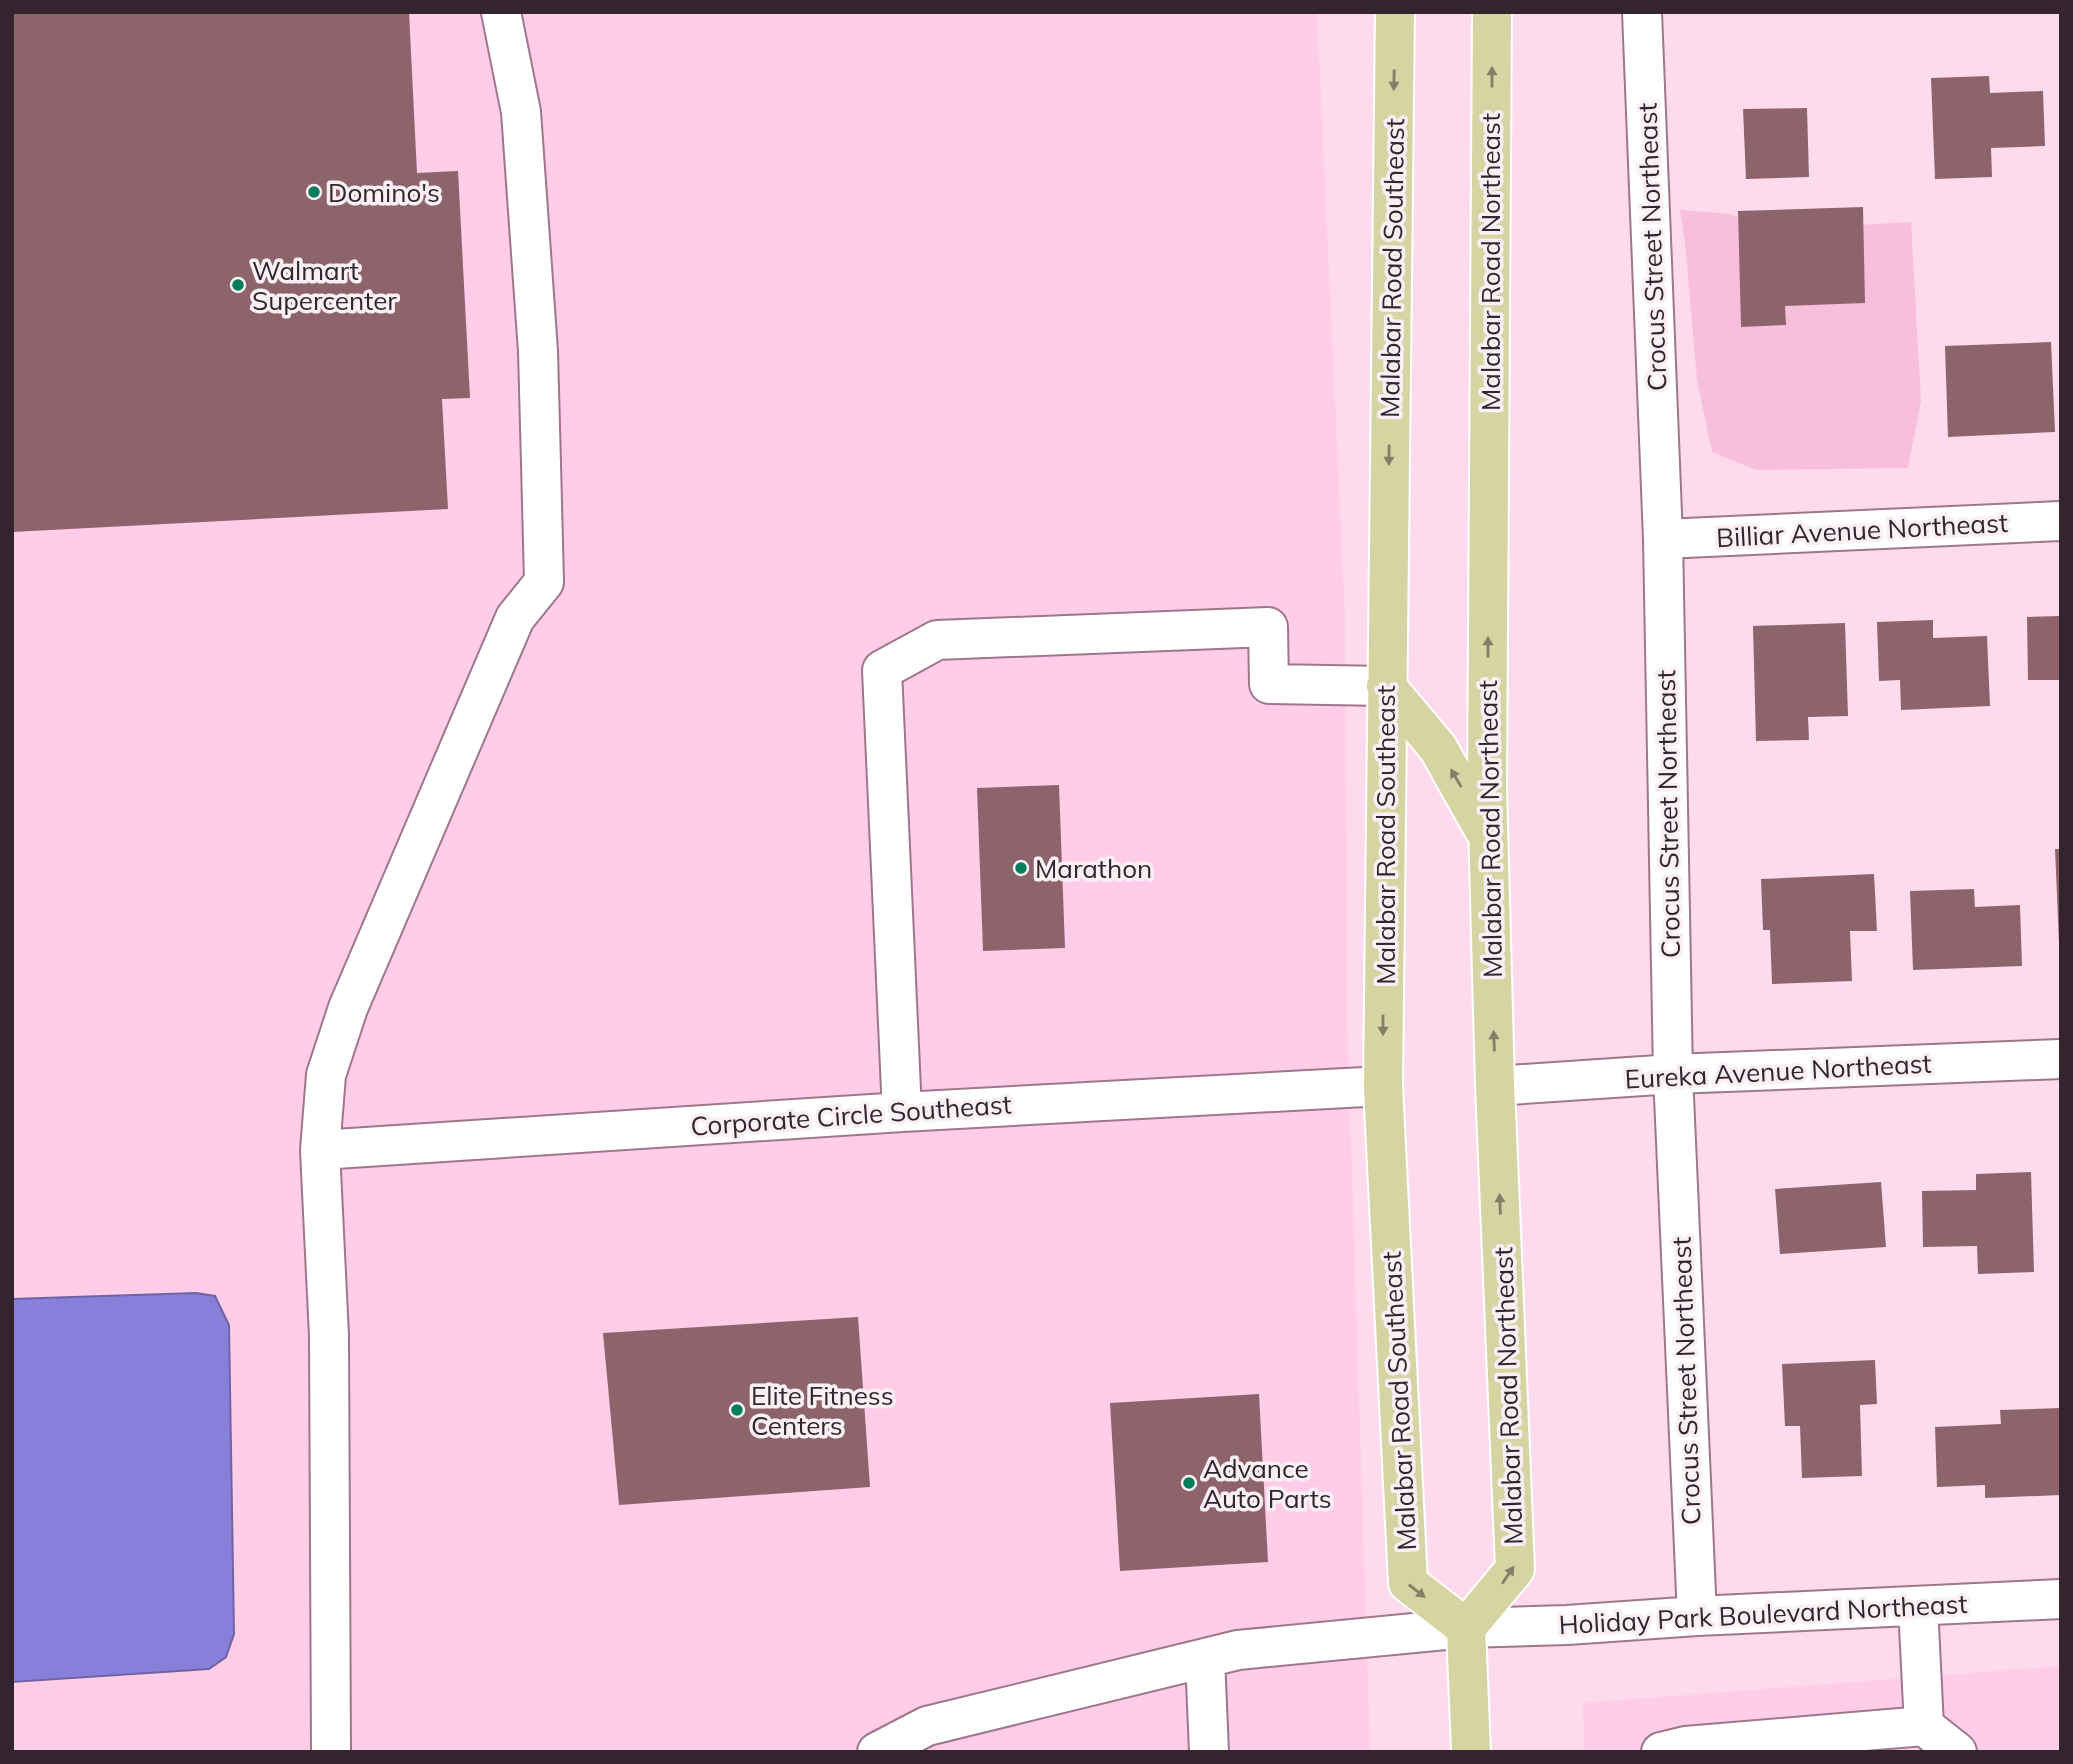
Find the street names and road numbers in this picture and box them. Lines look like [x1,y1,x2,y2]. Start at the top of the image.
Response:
street label: Crocus Street Northeast [1630,102,1674,392]
street label: Malabar Road Northeast [1474,113,1507,411]
street label: Malabar Road Southeast [1373,118,1411,418]
street label: Billiar Avenue Northeast [1715,506,2009,554]
street label: Crocus Street Northeast [1649,669,1687,959]
street label: Malabar Road Northeast [1471,680,1509,978]
street label: Malabar Road Southeast [1369,685,1402,985]
street label: Eureka Avenue Northeast [1624,1046,1932,1096]
street label: Corporate Circle Southeast [689,1087,1013,1143]
street label: Crocus Street Northeast [1664,1236,1708,1526]
street label: Malabar Road Northeast [1486,1247,1530,1545]
street label: Malabar Road Southeast [1375,1251,1423,1551]
street label: Holiday Park Boulevard Northeast [1558,1587,1968,1641]

